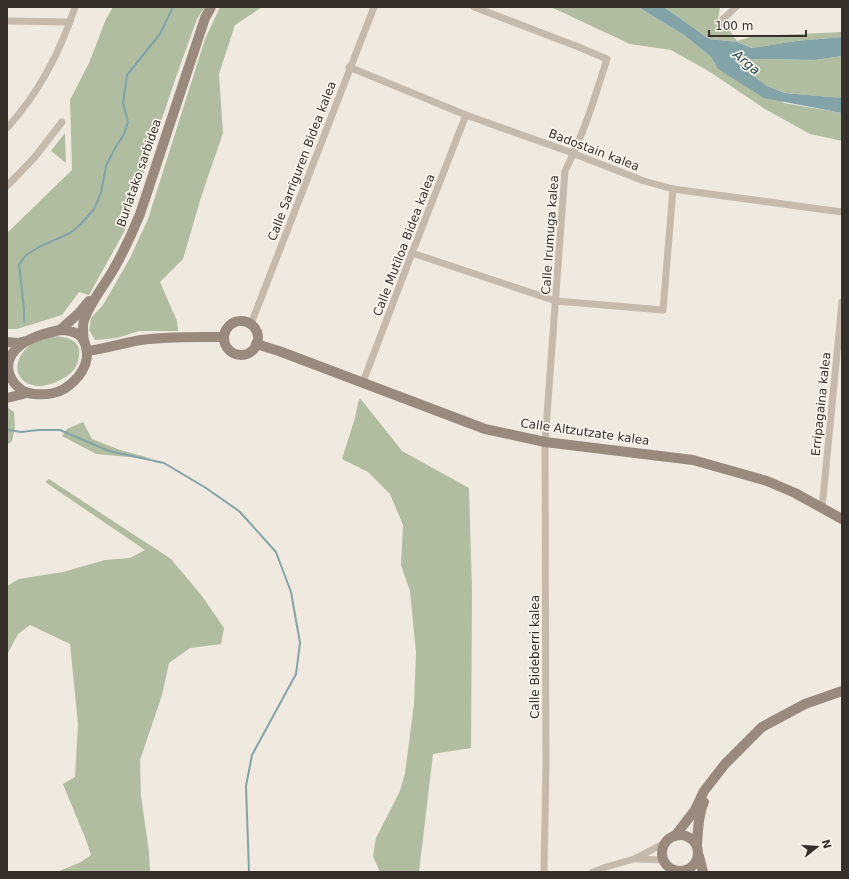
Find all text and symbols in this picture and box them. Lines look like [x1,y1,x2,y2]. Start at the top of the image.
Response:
scale bar [709,12,806,38]
text: 100 m [715,19,753,33]
water label: Arga [729,46,763,78]
street label: Calle Sarriguren Bidea kalea [265,79,339,243]
street label: Burlatako sarbidea [114,117,164,229]
street label: Badostain kalea [547,126,641,174]
street label: Calle Mutiloa Bidea kalea [370,172,438,318]
street label: Calle Irumuga kalea [539,175,561,295]
street label: Erripagaina kalea [809,351,833,457]
street label: Calle Altzutzate kalea [520,416,650,448]
street label: Calle Bideberri kalea [528,595,542,719]
north arrow [797,827,837,867]
text: N [819,838,834,851]

